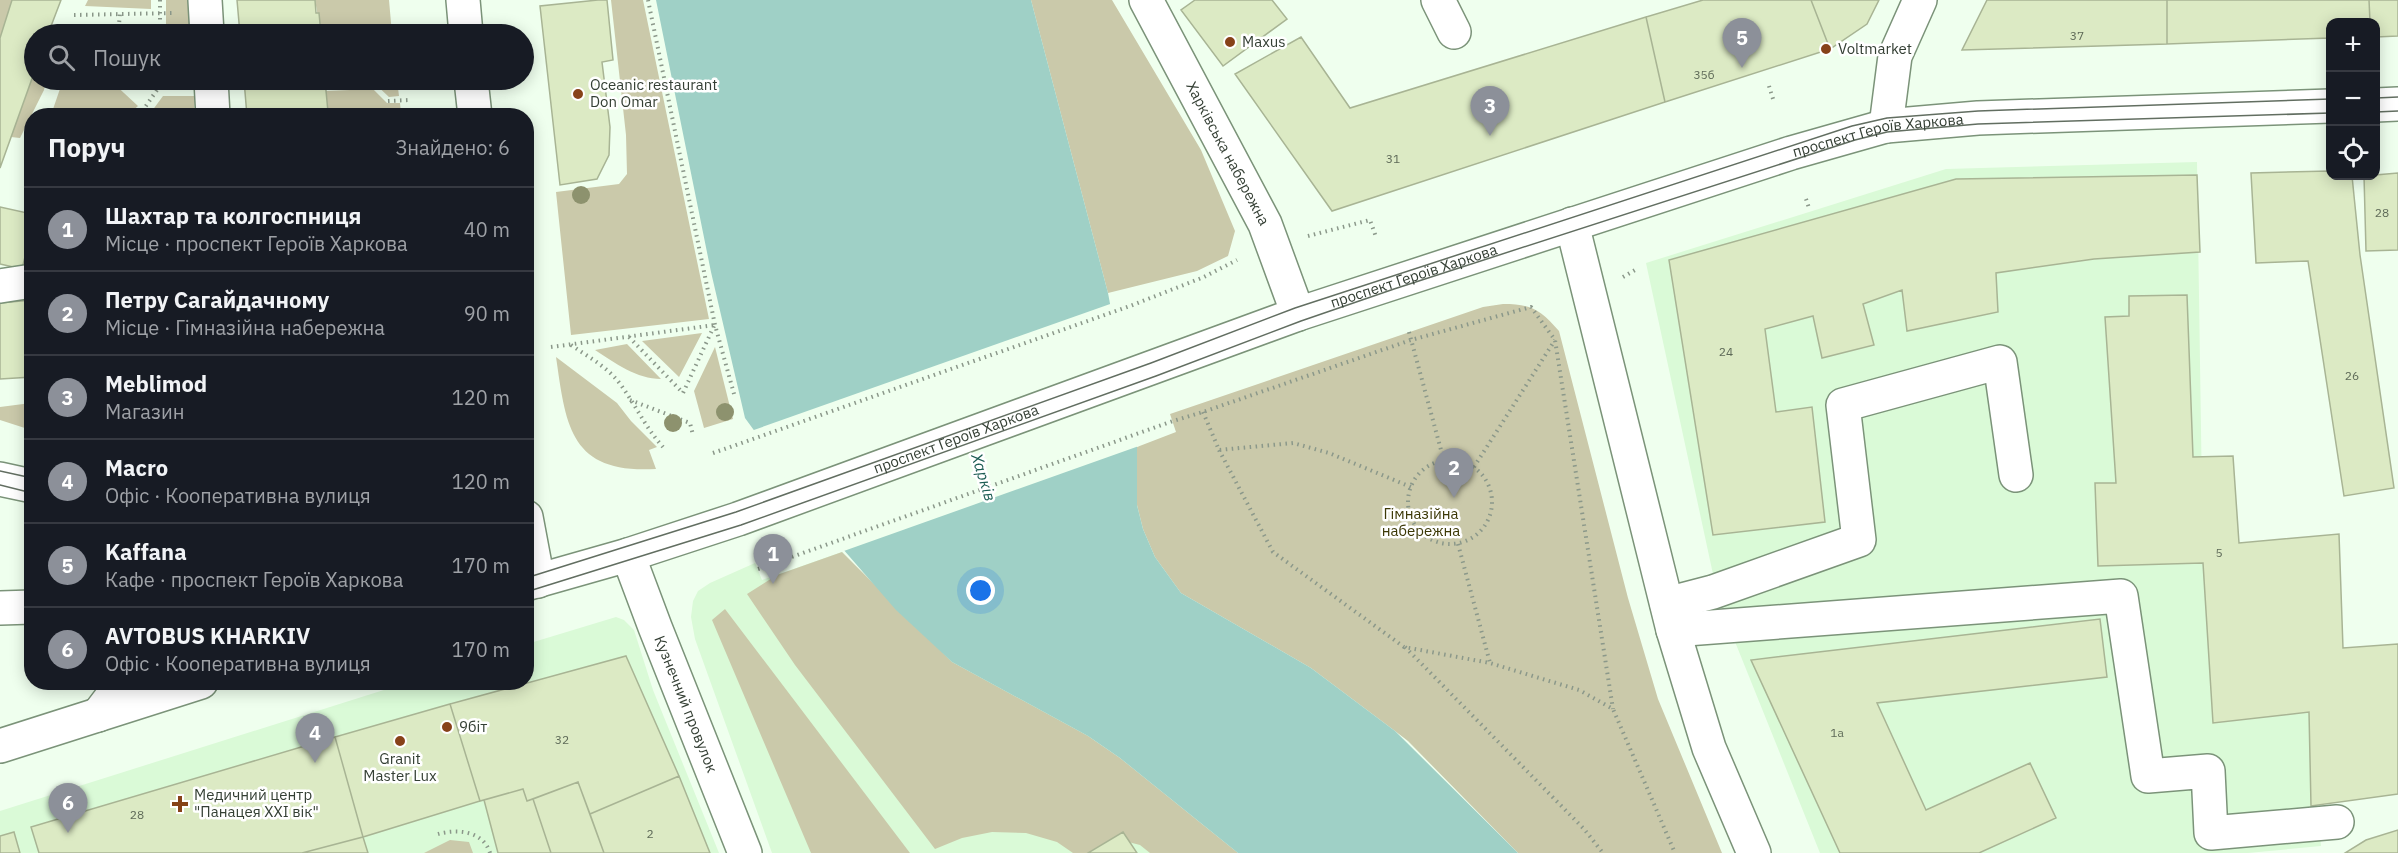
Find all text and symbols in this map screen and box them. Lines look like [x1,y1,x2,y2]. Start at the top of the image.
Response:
map controls [2326,18,2380,180]
button: + [2326,18,2380,72]
pin: 5 [1722,19,1762,68]
search box [24,24,534,90]
house number: 37 [2070,28,2084,43]
place label: Maxus [1242,32,1286,51]
marker: Maxus [1223,35,1237,49]
place label: Voltmarket [1838,39,1912,58]
icon: search [45,41,78,74]
marker: Voltmarket [1819,42,1833,56]
text: Пошук [93,43,161,72]
house number: 35б [1693,67,1715,82]
button: − [2326,72,2380,126]
place label: Oceanic restaurant Don Omar [590,75,718,111]
street label: Харківська набережна [1182,78,1274,229]
pin: 3 [1470,86,1510,136]
marker: Oceanic restaurant Don Omar [571,87,585,101]
street label: проспект Героїв Харкова [1790,109,1964,161]
button: locate [2326,126,2380,180]
text: Поруч [48,130,126,164]
text: Знайдено: 6 [396,134,510,161]
house number: 31 [1386,151,1400,166]
text: Шахтар та колгоспниця [105,201,361,230]
house number: 28 [2375,205,2389,220]
text: 1 [62,216,74,243]
text: 40 m [464,216,510,243]
text: Місце · проспект Героїв Харкова [105,230,408,257]
street label: проспект Героїв Харкова [1328,240,1500,312]
text: Петру Сагайдачному [105,285,329,314]
text: 2 [62,300,74,327]
text: 90 m [464,300,510,327]
text: Місце · Гімназійна набережна [105,314,385,341]
house number: 24 [1719,344,1733,359]
house number: 26 [2345,368,2359,383]
text: Meblimod [105,369,207,398]
text: 3 [62,384,74,411]
text: 120 m [452,384,510,411]
text: Магазин [105,398,185,425]
street label: проспект Героїв Харкова [871,400,1041,478]
pin: 2 [1434,448,1474,498]
water label: Харків [967,450,1001,503]
text: Macro [105,453,168,482]
text: 4 [62,468,74,495]
text: 120 m [452,468,510,495]
text: Офіс · Кооперативна вулиця [105,482,371,509]
park label: Гімназійна набережна [1382,504,1460,540]
pin: 1 [754,534,792,584]
text: Kaffana [105,537,187,566]
house number: 5 [2215,545,2223,560]
text: 5 [62,552,74,579]
text: 170 m [452,552,510,579]
text: Кафе · проспект Героїв Харкова [105,566,403,593]
your location [966,576,995,605]
text: AVTOBUS KHARKІV [105,621,310,650]
street label: Кузнечний провулок [650,633,722,775]
text: 6 [62,636,74,663]
text: 170 m [452,636,510,663]
text: Офіс · Кооперативна вулиця [105,650,371,677]
pin: 4 [296,714,334,763]
place label: 9біт [459,717,487,736]
marker: 9біт [440,720,454,734]
house number: 1а [1830,725,1844,740]
house number: 32 [555,732,569,747]
marker: Granit Master Lux [393,734,407,748]
place label: Granit Master Lux [363,749,437,785]
pin: 6 [48,784,88,833]
place label: Медичний центр "Панацея XXI вік" [194,785,319,821]
marker: Медичний центр "Панацея XXI вік" [171,795,189,813]
house number: 28 [130,807,144,822]
house number: 2 [646,826,654,841]

